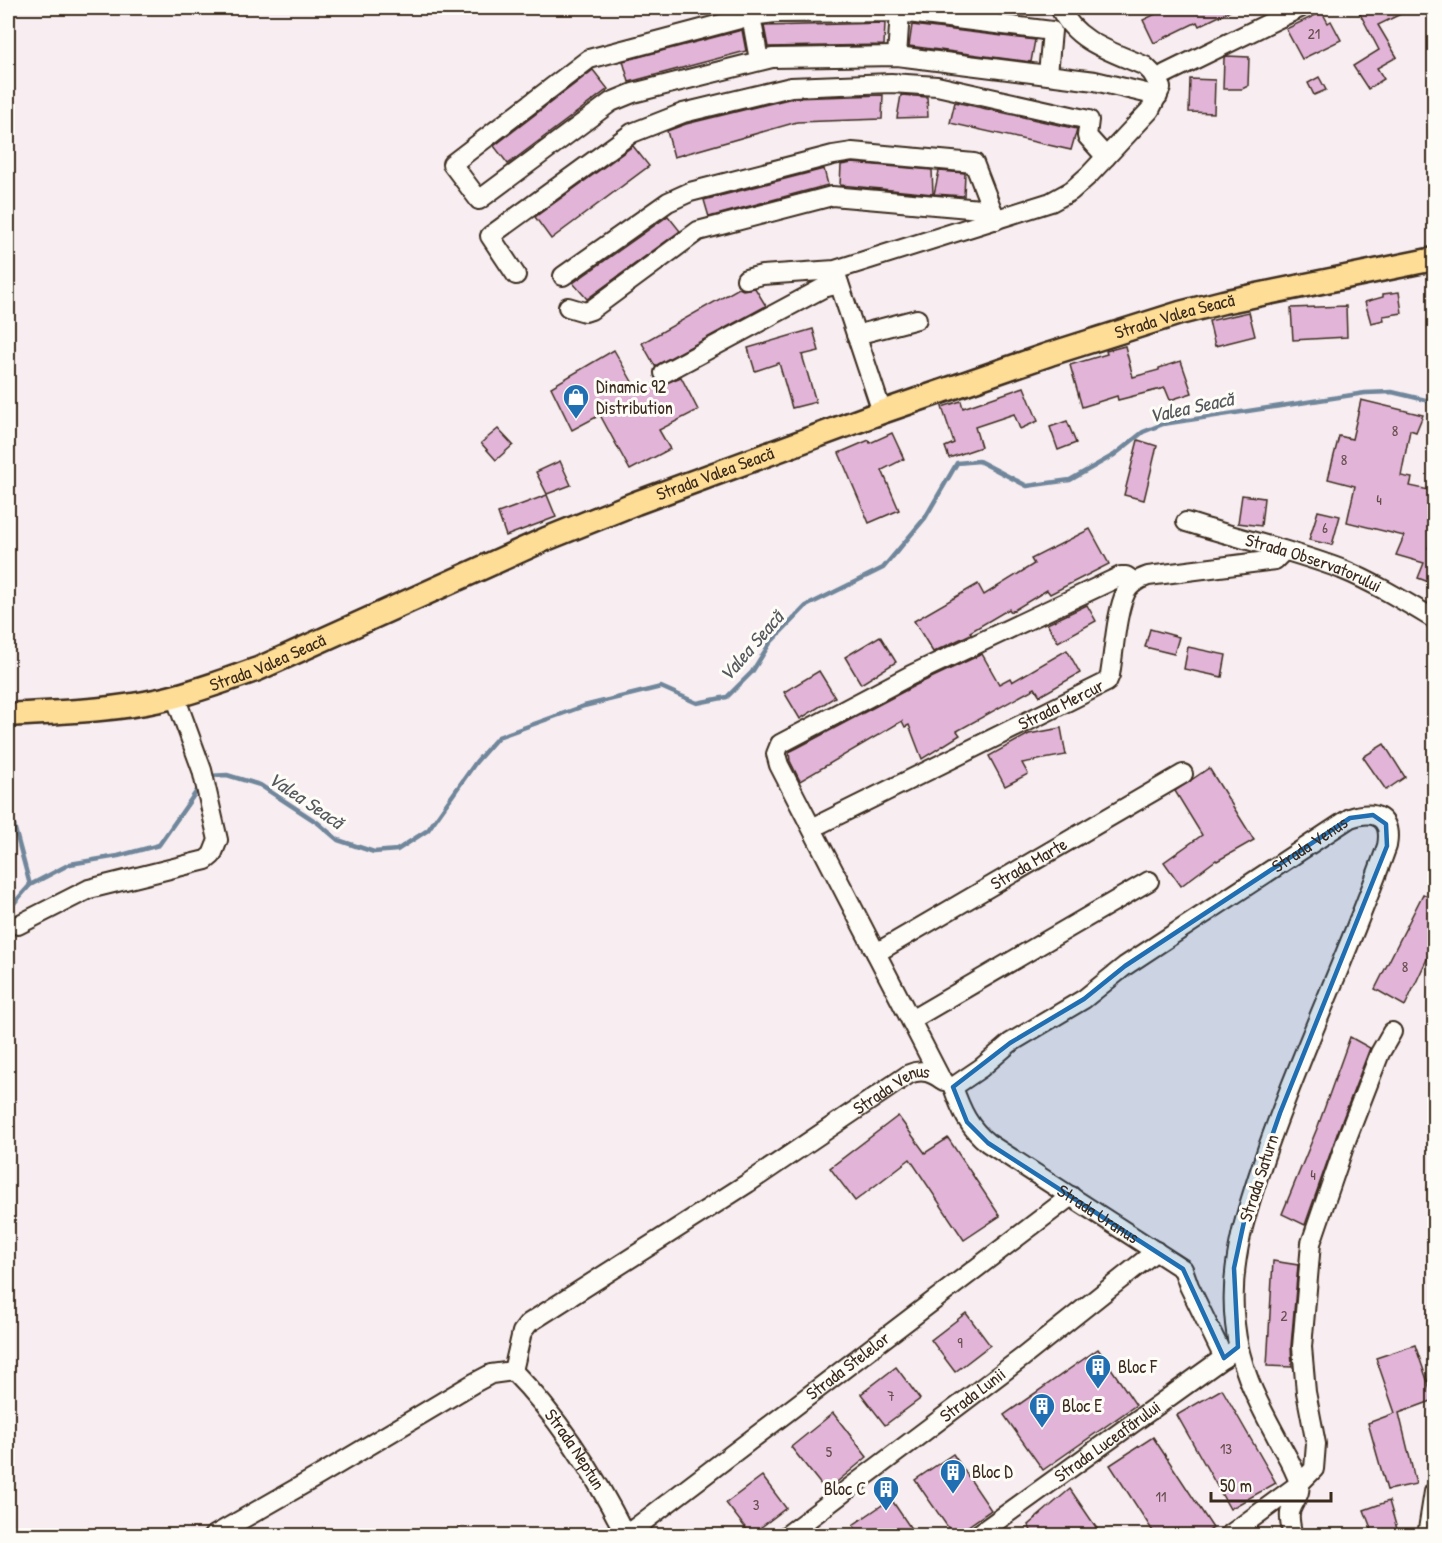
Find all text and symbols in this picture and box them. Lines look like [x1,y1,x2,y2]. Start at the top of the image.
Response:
house number: 21 [1308,23,1320,44]
street label: Strada Valea Seacă [1111,287,1237,345]
place label: Dinamic 92 Distribution [596,374,673,420]
shop icon: Dinamic 92 Distribution [561,382,591,420]
water label: Valea Seacă [1146,384,1238,429]
house number: 8 [1392,420,1398,441]
street label: Strada Valea Seacă [653,440,777,506]
house number: 8 [1341,449,1347,470]
house number: 4 [1376,489,1382,510]
house number: 6 [1322,517,1328,538]
street label: Strada Observatorului [1243,527,1386,598]
water label: Valea Seacă [712,603,790,687]
street label: Strada Valea Seacă [206,627,330,697]
street label: Strada Mercur [1014,672,1108,736]
water label: Valea Seacă [263,765,351,836]
street label: Strada Venus [1267,810,1352,878]
street label: Strada Marte [986,831,1072,896]
house number: 8 [1402,956,1408,977]
street label: Strada Venus [848,1058,933,1120]
street label: Strada Saturn [1233,1131,1284,1225]
house number: 4 [1310,1164,1316,1185]
street label: Strada Uranus [1052,1178,1144,1249]
house number: 2 [1280,1305,1288,1326]
street label: Strada Stelelor [801,1325,895,1406]
house number: 9 [957,1332,963,1353]
building icon: Bloc F [1083,1352,1113,1390]
place label: Bloc F [1118,1354,1158,1379]
street label: Strada Lunii [934,1361,1011,1428]
house number: 7 [887,1385,895,1406]
building icon: Bloc E [1027,1391,1057,1429]
place label: Bloc E [1062,1393,1102,1418]
street label: Strada Luceafărului [1049,1394,1165,1488]
street label: Strada Neptun [539,1403,611,1494]
house number: 13 [1220,1438,1232,1459]
house number: 5 [826,1441,833,1462]
building icon: Bloc D [938,1457,968,1495]
place label: Bloc D [972,1459,1013,1484]
scale bar [1211,1465,1331,1503]
text: 50 m [1220,1473,1252,1498]
building icon: Bloc C [871,1474,901,1512]
place label: Bloc C [824,1476,866,1501]
house number: 11 [1156,1486,1166,1507]
house number: 3 [753,1494,760,1515]

